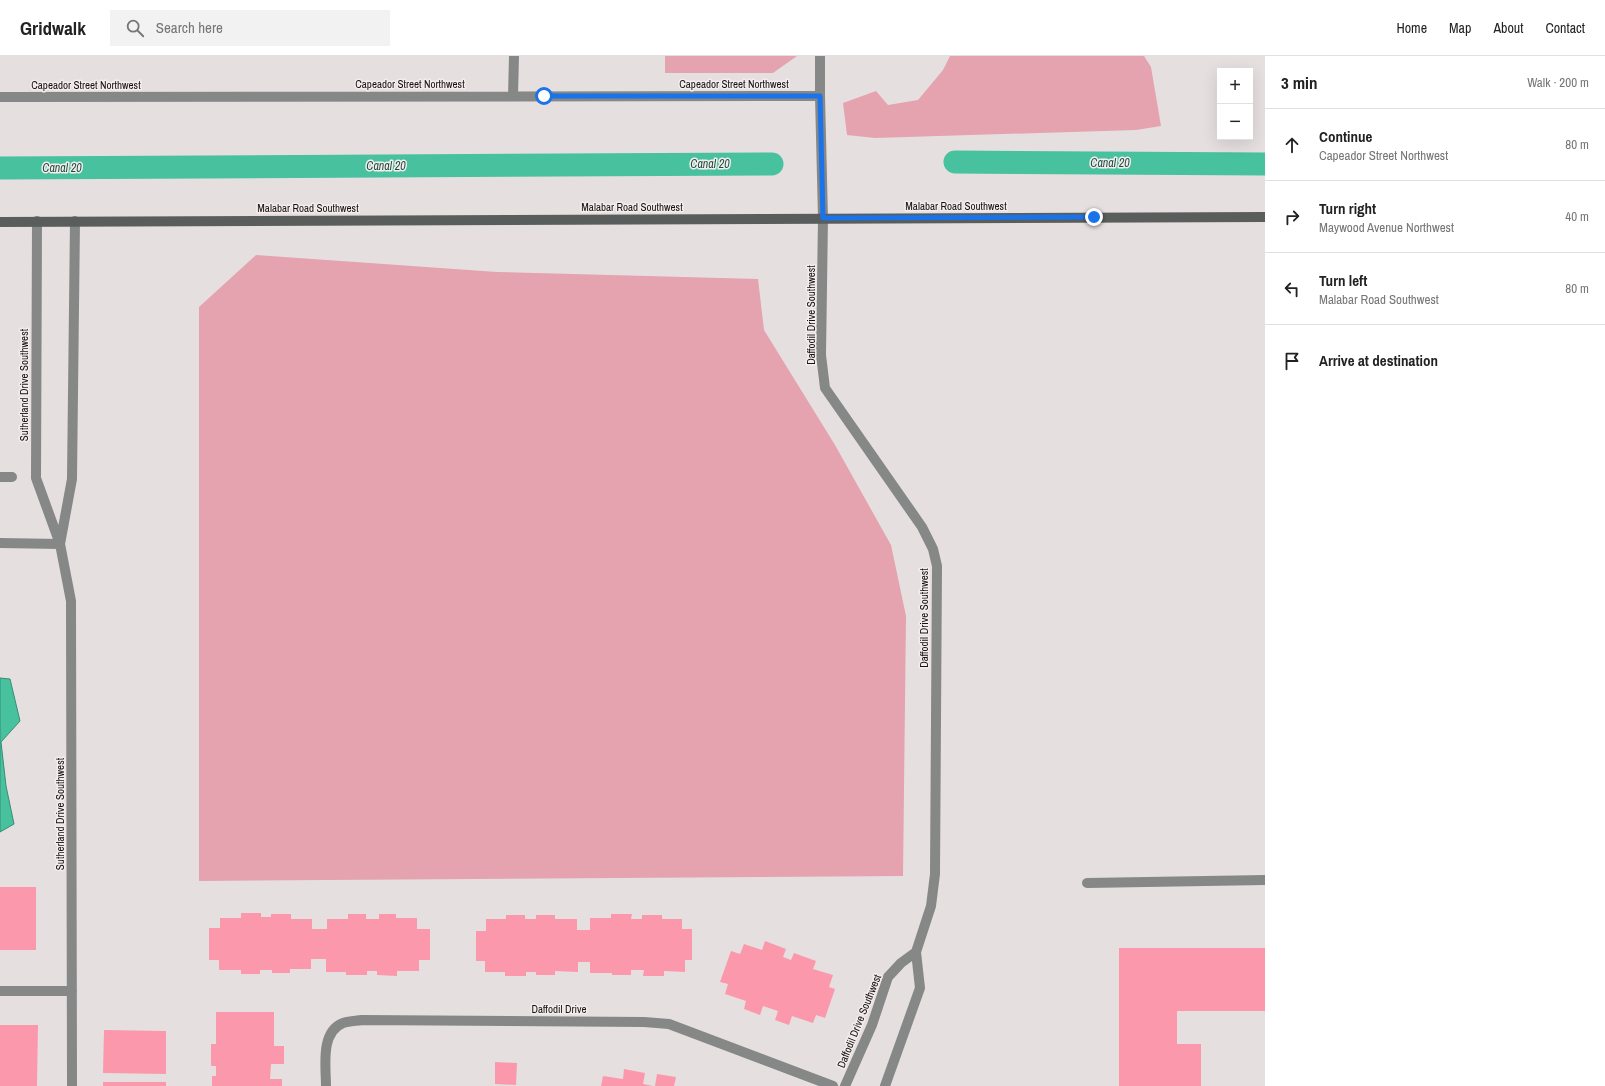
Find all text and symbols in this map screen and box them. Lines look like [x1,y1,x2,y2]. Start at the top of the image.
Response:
search box [110,10,390,46]
text: Gridwalk [20,15,86,41]
icon: search [124,17,146,39]
text: Search here [156,17,223,38]
text: Home [1396,19,1427,37]
text: Map [1449,19,1471,37]
text: About [1493,19,1523,37]
text: Contact [1545,19,1585,37]
map controls [1217,68,1253,140]
button: + [1217,68,1253,104]
text: 3 min [1281,71,1317,94]
text: Walk · 200 m [1527,74,1589,91]
street label: Capeador Street Northwest [355,77,465,91]
street label: Capeador Street Northwest [679,77,789,91]
street label: Capeador Street Northwest [31,78,141,92]
route start [535,87,553,105]
button: − [1217,104,1253,140]
text: Continue [1319,126,1372,147]
icon: ahead [1281,134,1303,156]
text: 80 m [1565,136,1589,153]
text: Capeador Street Northwest [1319,147,1448,164]
water label: Canal 20 [1090,155,1130,171]
water label: Canal 20 [690,156,730,172]
water label: Canal 20 [366,158,406,174]
water label: Canal 20 [42,160,82,176]
text: Turn right [1319,198,1376,219]
street label: Malabar Road Southwest [905,199,1007,213]
street label: Malabar Road Southwest [581,200,683,214]
street label: Malabar Road Southwest [257,201,359,215]
icon: right [1281,206,1303,228]
route end [1085,208,1103,226]
text: 40 m [1565,208,1589,225]
text: Maywood Avenue Northwest [1319,219,1454,236]
street label: Daffodil Drive Southwest [804,265,818,365]
text: Turn left [1319,270,1367,291]
icon: left [1281,278,1303,300]
text: 80 m [1565,280,1589,297]
text: Malabar Road Southwest [1319,291,1439,308]
street label: Sutherland Drive Southwest [17,328,31,441]
icon: arrive [1281,350,1303,372]
text: Arrive at destination [1319,350,1438,371]
street label: Daffodil Drive Southwest [917,568,931,668]
street label: Sutherland Drive Southwest [53,757,67,870]
street label: Daffodil Drive Southwest [834,972,884,1070]
street label: Daffodil Drive [532,1002,587,1016]

